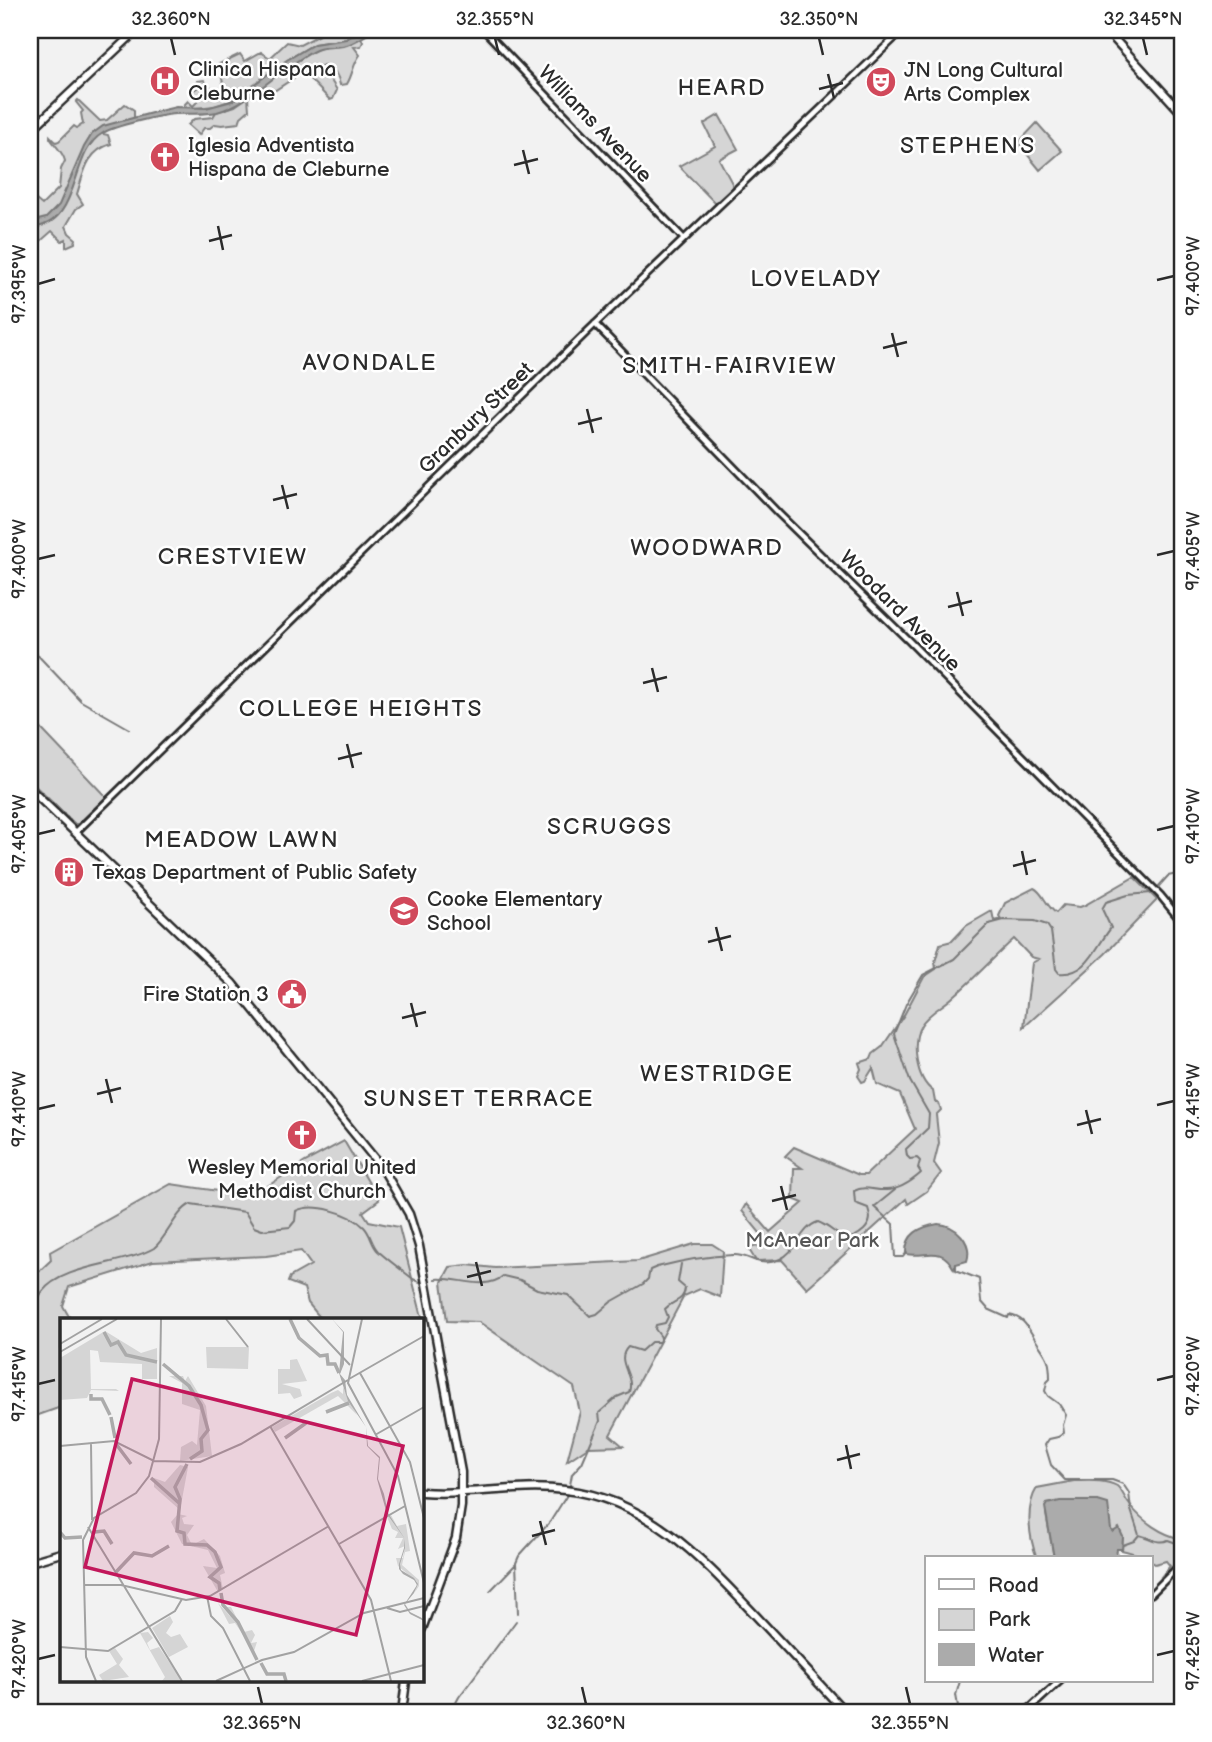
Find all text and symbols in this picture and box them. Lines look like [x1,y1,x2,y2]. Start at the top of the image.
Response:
text: 32.360°N [131,9,211,30]
text: 32.355°N [456,9,534,30]
text: 32.350°N [779,9,859,30]
text: 32.345°N [1103,9,1183,30]
place label: Clinica Hispana Cleburne [188,57,336,106]
place label: JN Long Cultural Arts Complex [904,58,1063,107]
street label: Williams Avenue [533,60,657,188]
hospital icon: Clinica Hispana Cleburne [148,64,182,98]
theatre icon: JN Long Cultural Arts Complex [864,65,898,99]
district label: HEARD [677,74,767,102]
district label: STEPHENS [900,132,1036,160]
place label: Iglesia Adventista Hispana de Cleburne [188,133,389,182]
church icon: Iglesia Adventista Hispana de Cleburne [148,140,182,174]
text: 97.400°W [1183,236,1204,316]
text: 97.395°W [9,244,30,324]
district label: LOVELADY [750,265,882,293]
district label: AVONDALE [303,349,437,377]
district label: SMITH-FAIRVIEW [622,352,838,380]
street label: Granbury Street [413,357,539,479]
text: 97.405°W [1183,511,1204,591]
text: 97.400°W [9,519,30,599]
district label: WOODWARD [630,534,784,562]
district label: CRESTVIEW [158,543,308,571]
street label: Woodard Avenue [834,545,966,677]
district label: COLLEGE HEIGHTS [239,695,483,723]
text: 97.410°W [1183,787,1204,864]
text: 97.405°W [9,794,30,874]
district label: SCRUGGS [547,813,673,841]
district label: MEADOW LAWN [144,826,340,854]
building icon: Texas Department of Public Safety [52,855,86,889]
place label: Texas Department of Public Safety [92,860,417,885]
place label: Cooke Elementary School [427,887,603,936]
school or university icon: Cooke Elementary School [387,894,421,928]
public building icon: Fire Station 3 [275,977,309,1011]
place label: Fire Station 3 [143,982,269,1007]
district label: WESTRIDGE [640,1060,794,1088]
text: 97.415°W [1183,1063,1204,1139]
text: 97.410°W [9,1070,30,1147]
district label: SUNSET TERRACE [363,1085,595,1113]
church icon: Wesley Memorial United Methodist Church [285,1118,319,1152]
place label: Wesley Memorial United Methodist Church [188,1155,416,1204]
park label: McAnear Park [745,1228,880,1253]
inset map [60,1318,424,1682]
text: 97.420°W [1183,1336,1204,1416]
text: 97.415°W [9,1346,30,1422]
legend [925,1556,1152,1682]
text: Road [988,1573,1039,1598]
text: Park [988,1607,1031,1632]
text: 97.425°W [1183,1611,1204,1691]
text: 97.420°W [9,1619,30,1699]
text: Water [988,1643,1044,1668]
text: 32.365°N [222,1713,302,1734]
text: 32.360°N [546,1713,626,1734]
text: 32.355°N [871,1713,949,1734]

